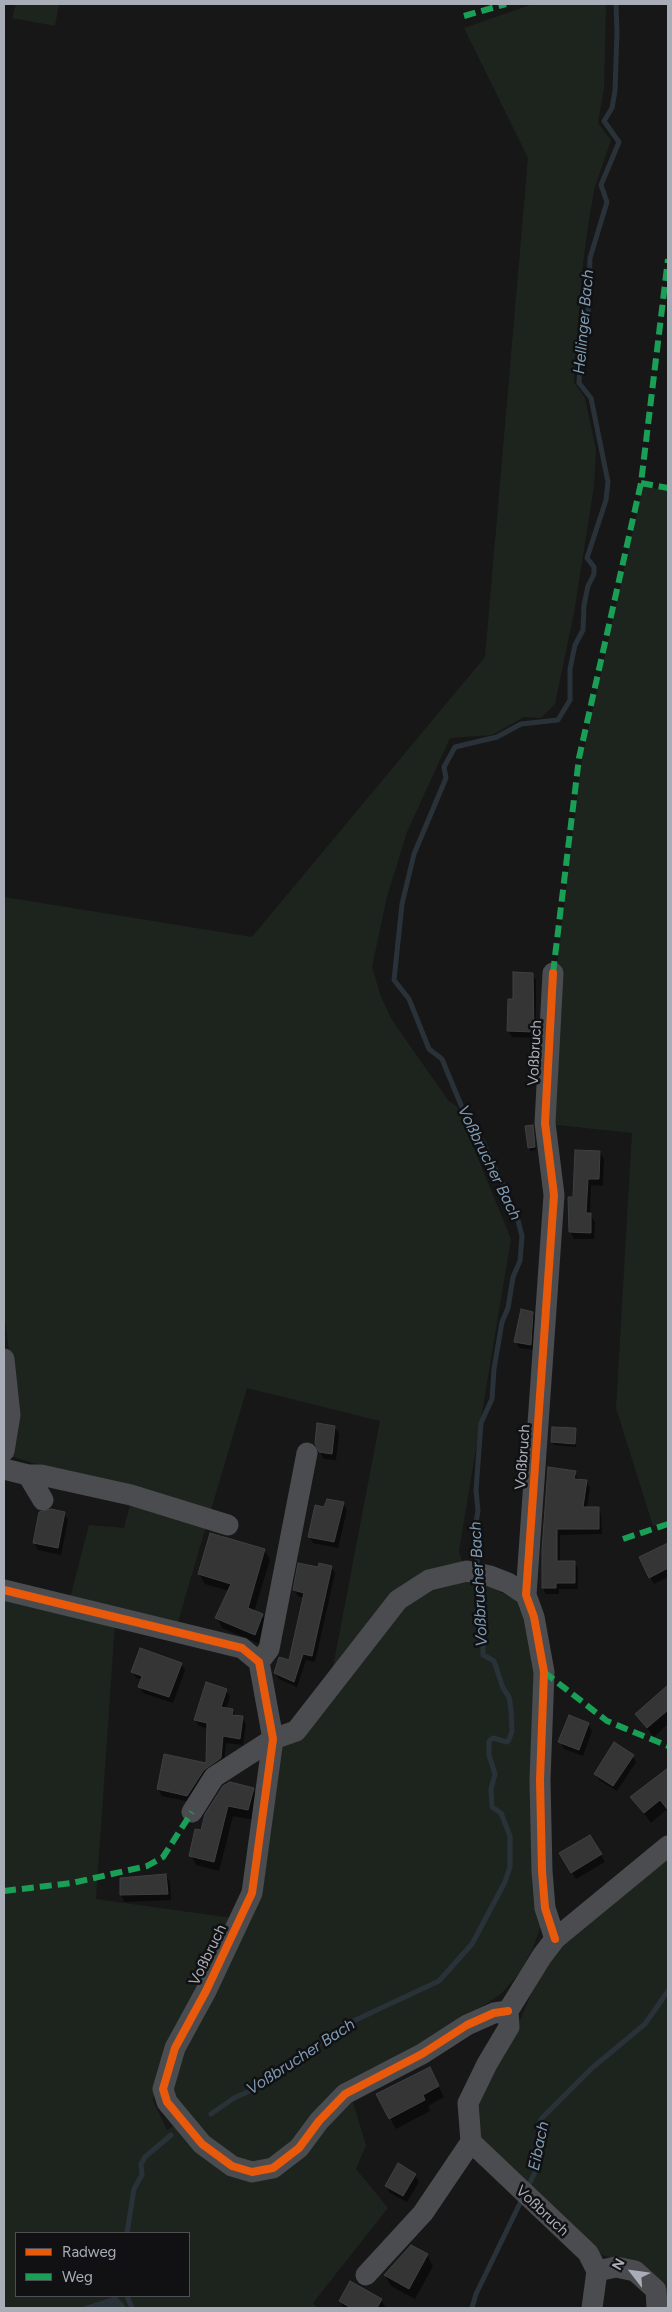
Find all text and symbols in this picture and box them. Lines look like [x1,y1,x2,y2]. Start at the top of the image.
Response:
water label: Hellinger Bach [570,269,598,375]
street label: Voßbruch [524,1020,546,1086]
water label: Voßbrucher Bach [453,1103,525,1223]
street label: Voßbruch [512,1424,534,1490]
water label: Voßbrucher Bach [466,1521,492,1647]
street label: Voßbruch [186,1922,230,1988]
water label: Voßbrucher Bach [243,2015,359,2099]
water label: Eibach [524,2120,554,2172]
street label: Voßbruch [512,2182,572,2240]
legend [15,2232,190,2297]
text: Radweg [62,2243,116,2261]
north arrow [607,2247,657,2297]
text: N [609,2255,629,2273]
text: Weg [62,2268,93,2286]

